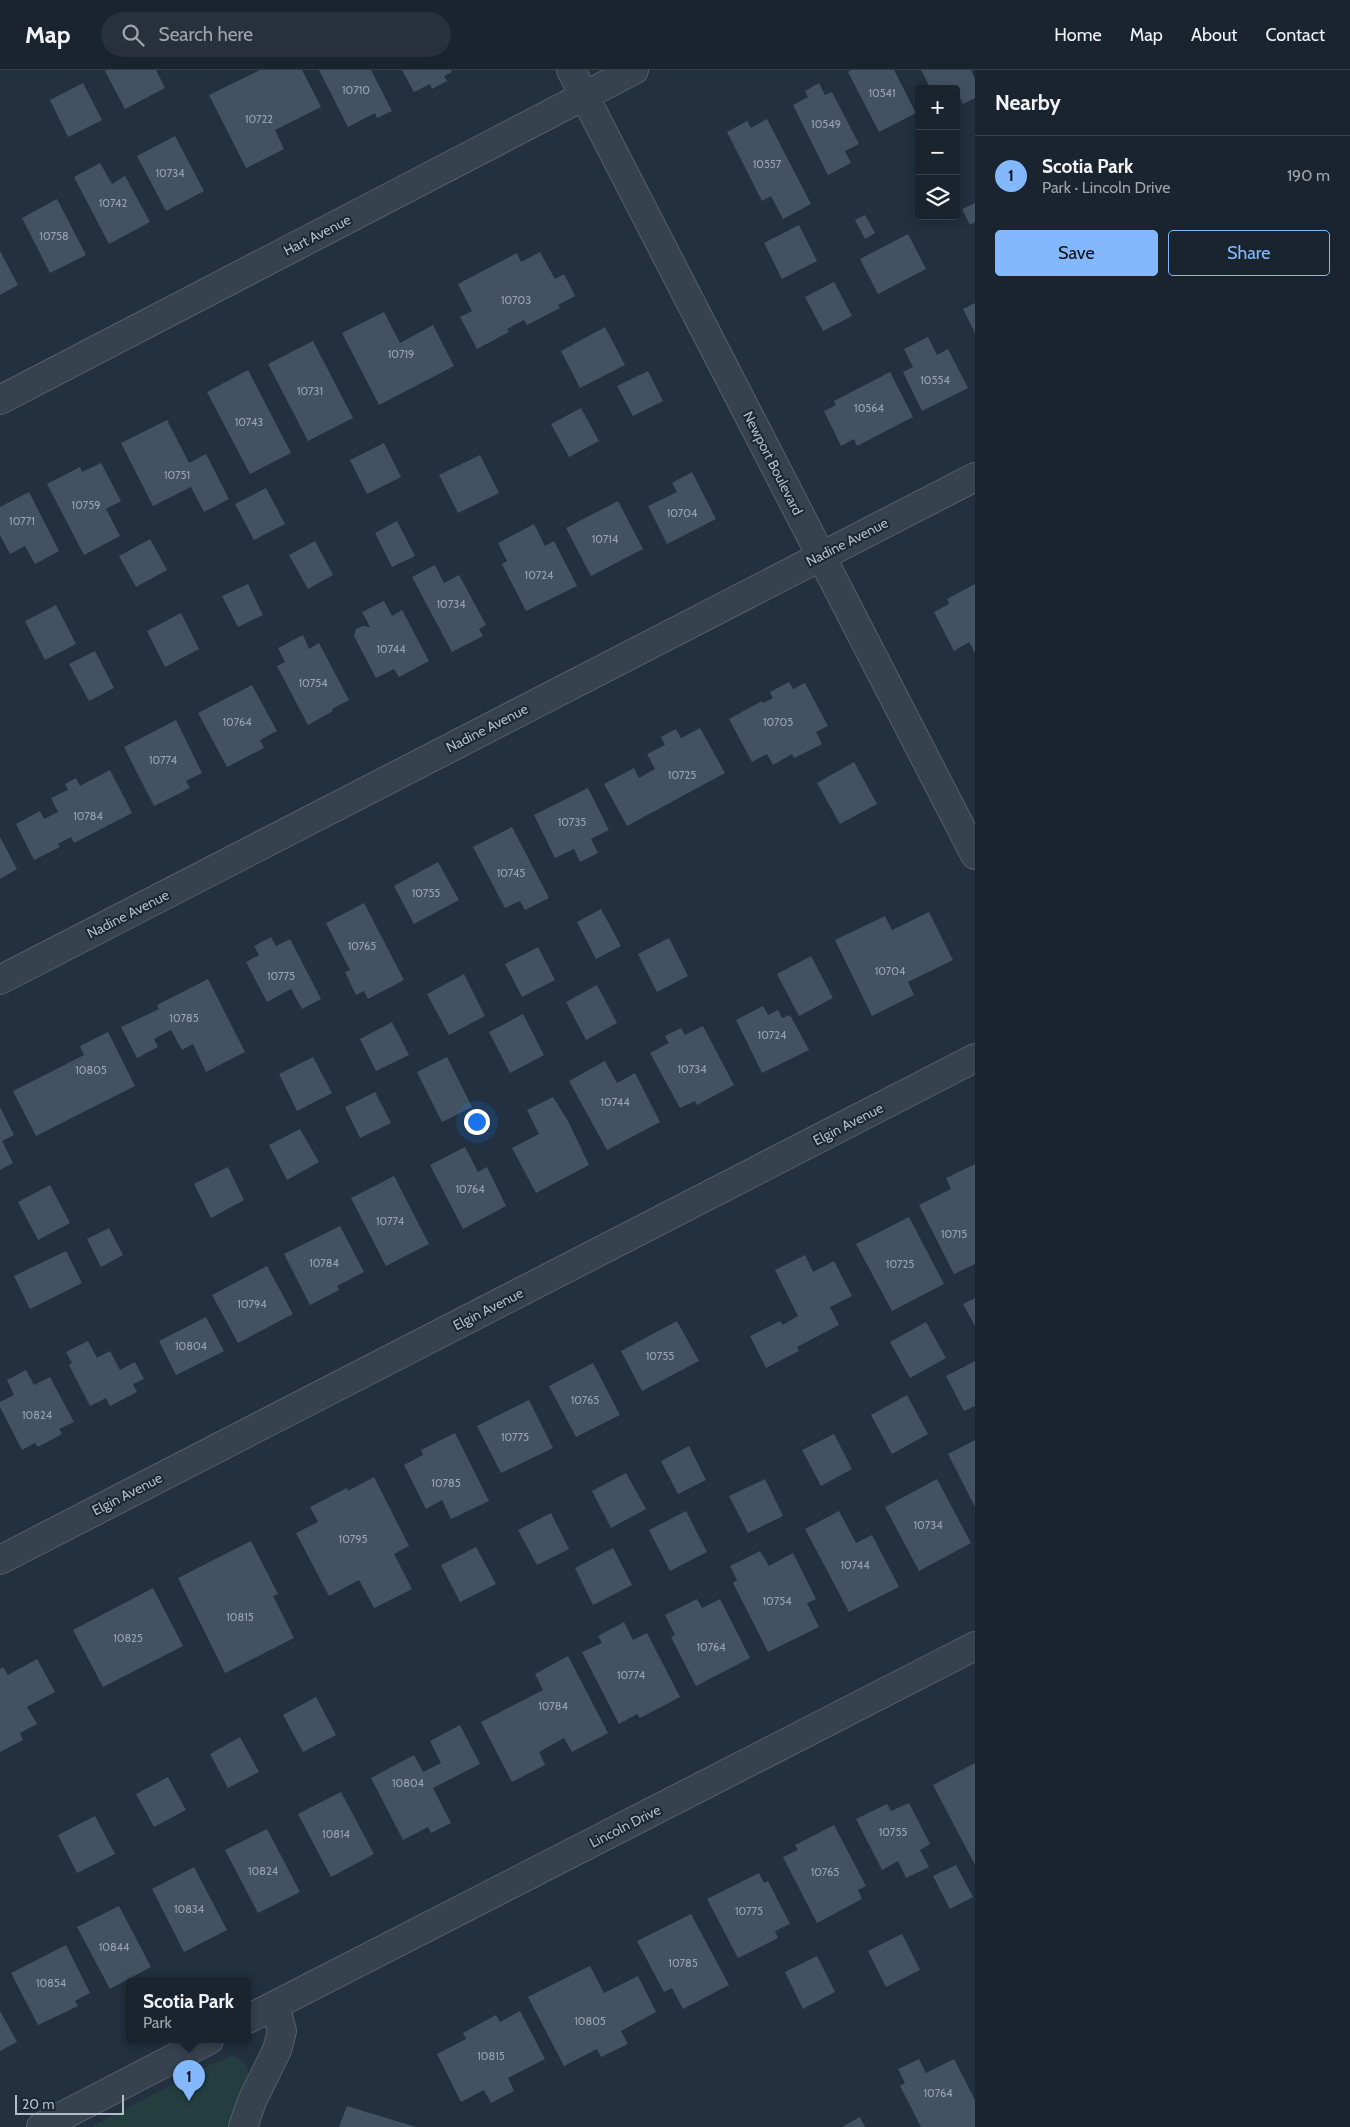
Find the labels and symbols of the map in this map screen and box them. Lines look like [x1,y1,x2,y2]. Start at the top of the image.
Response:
house number: 10710 [342,83,370,97]
house number: 10541 [868,86,896,100]
house number: 10722 [245,112,273,126]
house number: 10549 [811,117,841,131]
house number: 10557 [753,157,782,171]
house number: 10734 [156,166,185,180]
house number: 10742 [99,196,127,210]
street label: Hart Avenue [280,210,354,260]
house number: 10758 [39,229,69,243]
house number: 10703 [501,293,531,307]
house number: 10719 [388,347,414,361]
house number: 10554 [920,373,950,387]
house number: 10731 [297,384,323,398]
house number: 10564 [854,401,885,415]
street label: Newport Boulevard [739,408,807,518]
house number: 10743 [235,415,263,429]
house number: 10751 [164,468,190,482]
house number: 10759 [72,498,100,512]
house number: 10704 [667,506,698,520]
house number: 10771 [9,514,35,528]
street label: Nadine Avenue [803,514,891,570]
house number: 10714 [592,532,619,546]
house number: 10724 [525,568,554,582]
house number: 10734 [437,597,466,611]
house number: 10744 [376,642,406,656]
house number: 10754 [299,676,328,690]
street label: Nadine Avenue [443,700,531,756]
house number: 10764 [222,715,252,729]
house number: 10705 [763,715,793,729]
house number: 10774 [149,753,178,767]
house number: 10725 [668,768,696,782]
house number: 10784 [73,809,103,823]
house number: 10735 [558,815,586,829]
house number: 10745 [497,866,525,880]
street label: Nadine Avenue [84,886,172,942]
house number: 10755 [412,886,440,900]
house number: 10765 [348,939,376,953]
house number: 10704 [875,964,906,978]
house number: 10775 [267,969,295,983]
house number: 10785 [169,1011,199,1025]
house number: 10724 [758,1028,787,1042]
house number: 10734 [678,1062,707,1076]
house number: 10805 [75,1063,107,1077]
house number: 10744 [600,1095,630,1109]
street label: Elgin Avenue [810,1099,886,1149]
your location [464,1109,490,1135]
house number: 10764 [455,1182,485,1196]
house number: 10774 [376,1214,405,1228]
house number: 10715 [941,1227,967,1241]
house number: 10784 [309,1256,339,1270]
house number: 10725 [886,1257,914,1271]
street label: Elgin Avenue [450,1284,526,1334]
house number: 10794 [237,1297,267,1311]
house number: 10804 [175,1339,208,1353]
house number: 10755 [646,1349,674,1363]
house number: 10765 [571,1393,599,1407]
house number: 10824 [22,1408,53,1422]
house number: 10775 [501,1430,529,1444]
street label: Elgin Avenue [89,1469,165,1519]
house number: 10785 [431,1476,461,1490]
house number: 10734 [914,1518,943,1532]
house number: 10795 [339,1532,367,1546]
house number: 10744 [840,1558,870,1572]
house number: 10754 [763,1594,792,1608]
house number: 10815 [226,1610,254,1624]
house number: 10825 [113,1631,143,1645]
house number: 10764 [696,1640,726,1654]
house number: 10774 [617,1668,646,1682]
house number: 10784 [538,1699,568,1713]
house number: 10804 [392,1776,425,1790]
street label: Lincoln Drive [586,1800,664,1852]
house number: 10755 [879,1825,907,1839]
house number: 10814 [322,1827,351,1841]
house number: 10824 [248,1864,279,1878]
house number: 10765 [811,1865,839,1879]
house number: 10834 [174,1902,205,1916]
house number: 10775 [735,1904,763,1918]
house number: 10844 [99,1940,130,1954]
house number: 10785 [668,1956,698,1970]
house number: 10854 [36,1976,67,1990]
house number: 10805 [574,2014,606,2028]
house number: 10815 [477,2049,505,2063]
pin: 1 [173,2060,205,2101]
house number: 10764 [923,2086,953,2100]
scale bar [15,2092,124,2115]

